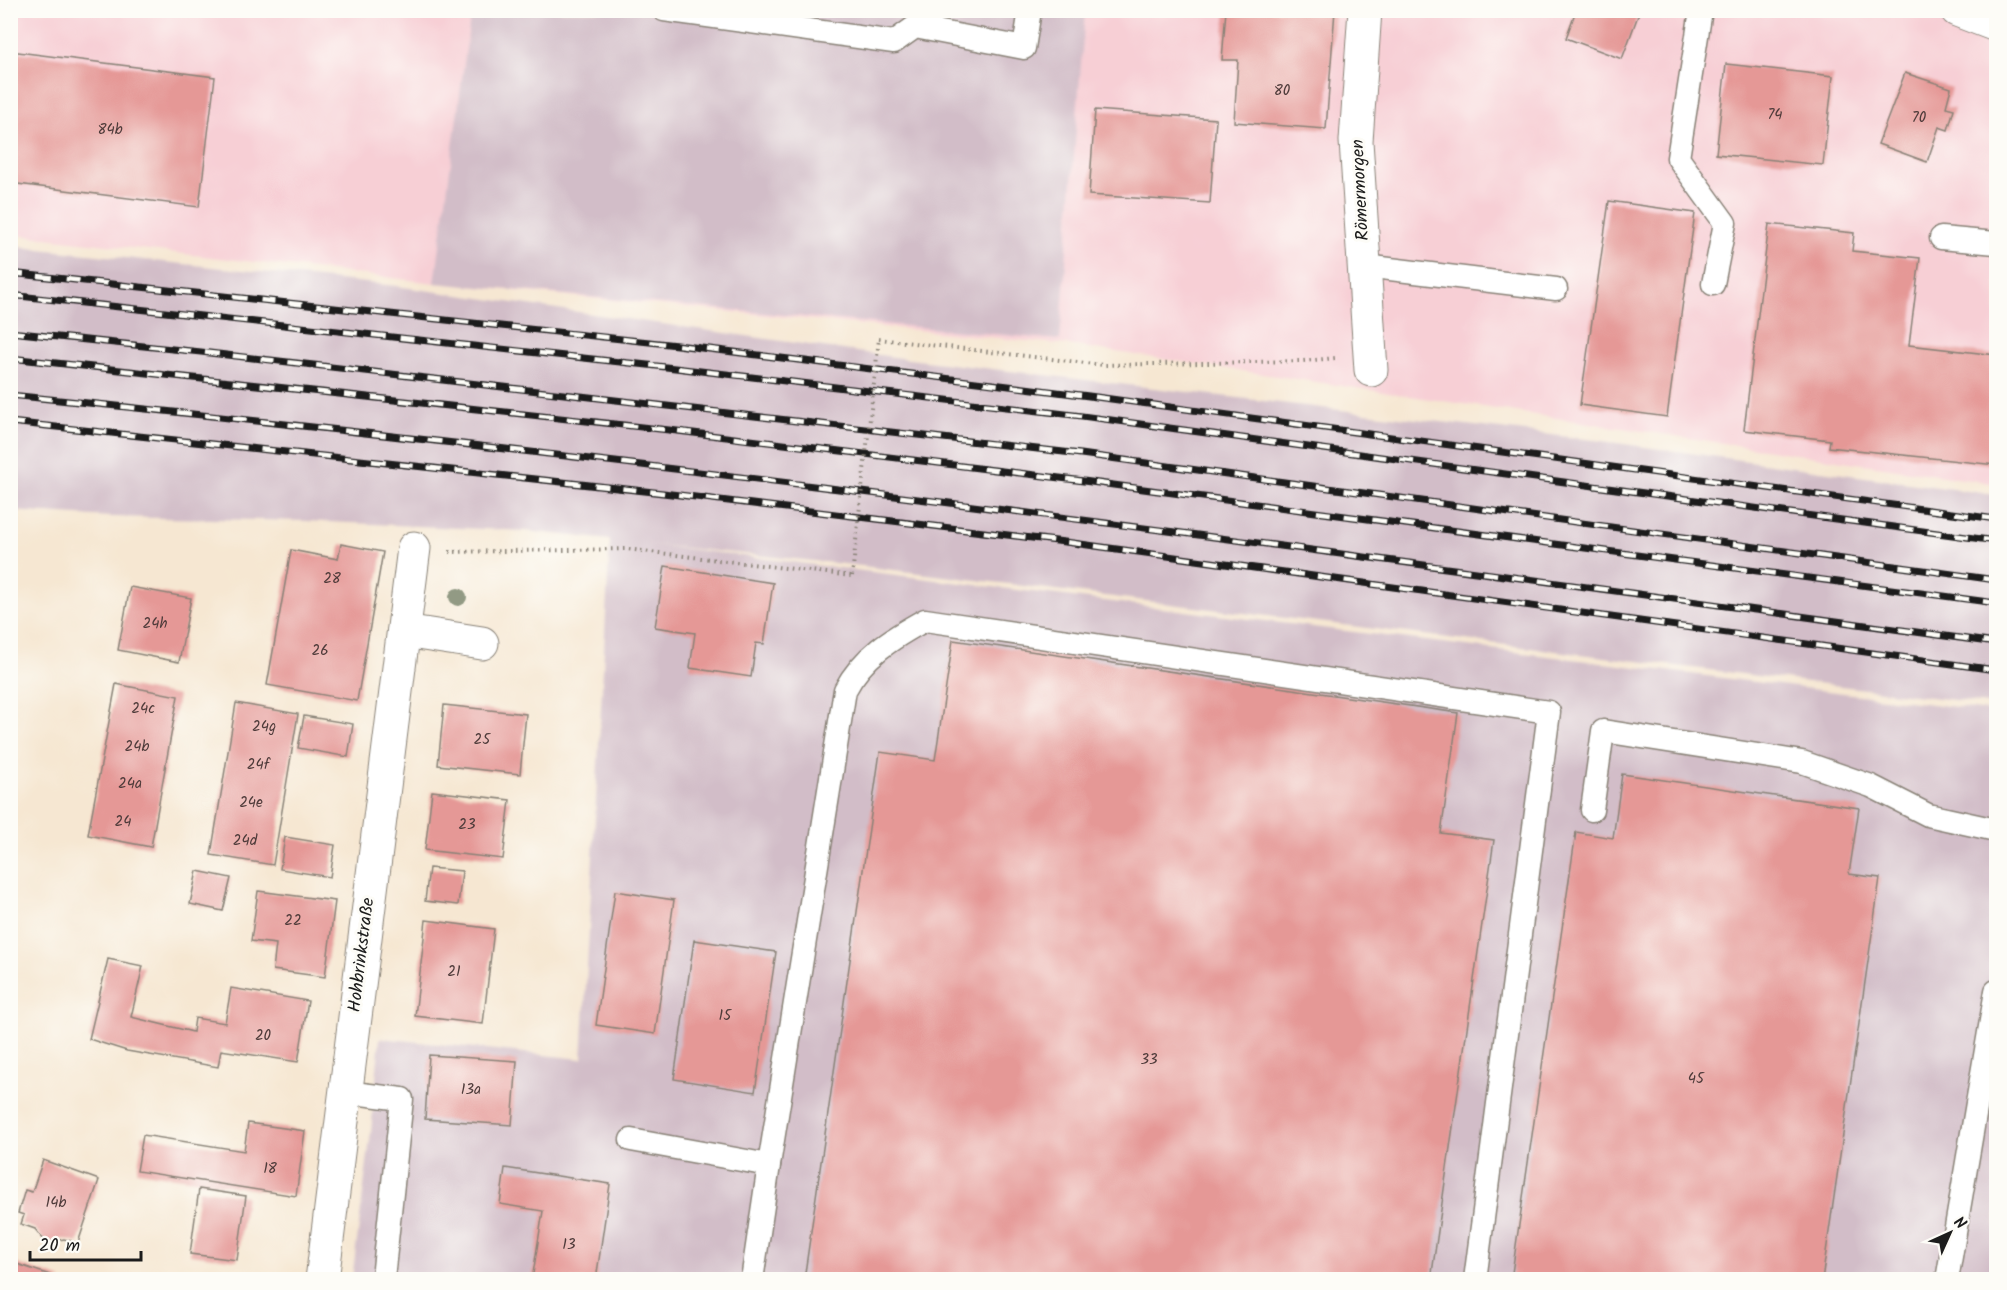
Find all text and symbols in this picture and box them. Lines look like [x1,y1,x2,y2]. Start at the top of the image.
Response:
house number: 80 [1274,79,1291,103]
house number: 74 [1767,103,1783,127]
house number: 70 [1912,106,1927,130]
house number: 84b [97,118,123,142]
street label: Römermorgen [1344,138,1378,242]
house number: 28 [323,567,342,591]
house number: 24h [142,612,168,636]
house number: 26 [311,639,329,663]
house number: 24c [131,697,155,721]
house number: 24g [252,715,276,739]
house number: 25 [474,728,491,752]
house number: 24b [125,735,150,759]
house number: 24f [247,753,271,777]
house number: 24a [118,772,142,796]
house number: 24e [239,791,263,815]
house number: 24 [115,810,131,834]
house number: 23 [458,813,476,837]
house number: 24d [233,829,258,853]
street label: Hohbrinkstraße [341,896,383,1014]
house number: 22 [284,909,302,933]
house number: 21 [447,960,461,984]
house number: 15 [719,1004,732,1028]
house number: 20 [255,1024,272,1048]
house number: 33 [1140,1048,1158,1072]
house number: 45 [1688,1067,1705,1091]
house number: 13a [461,1078,481,1102]
house number: 18 [263,1157,278,1181]
house number: 14b [46,1191,67,1215]
north arrow [1920,1203,1980,1263]
text: N [1947,1211,1972,1236]
scale bar [30,1224,141,1262]
text: 20 m [39,1232,80,1261]
house number: 13 [562,1233,576,1257]

